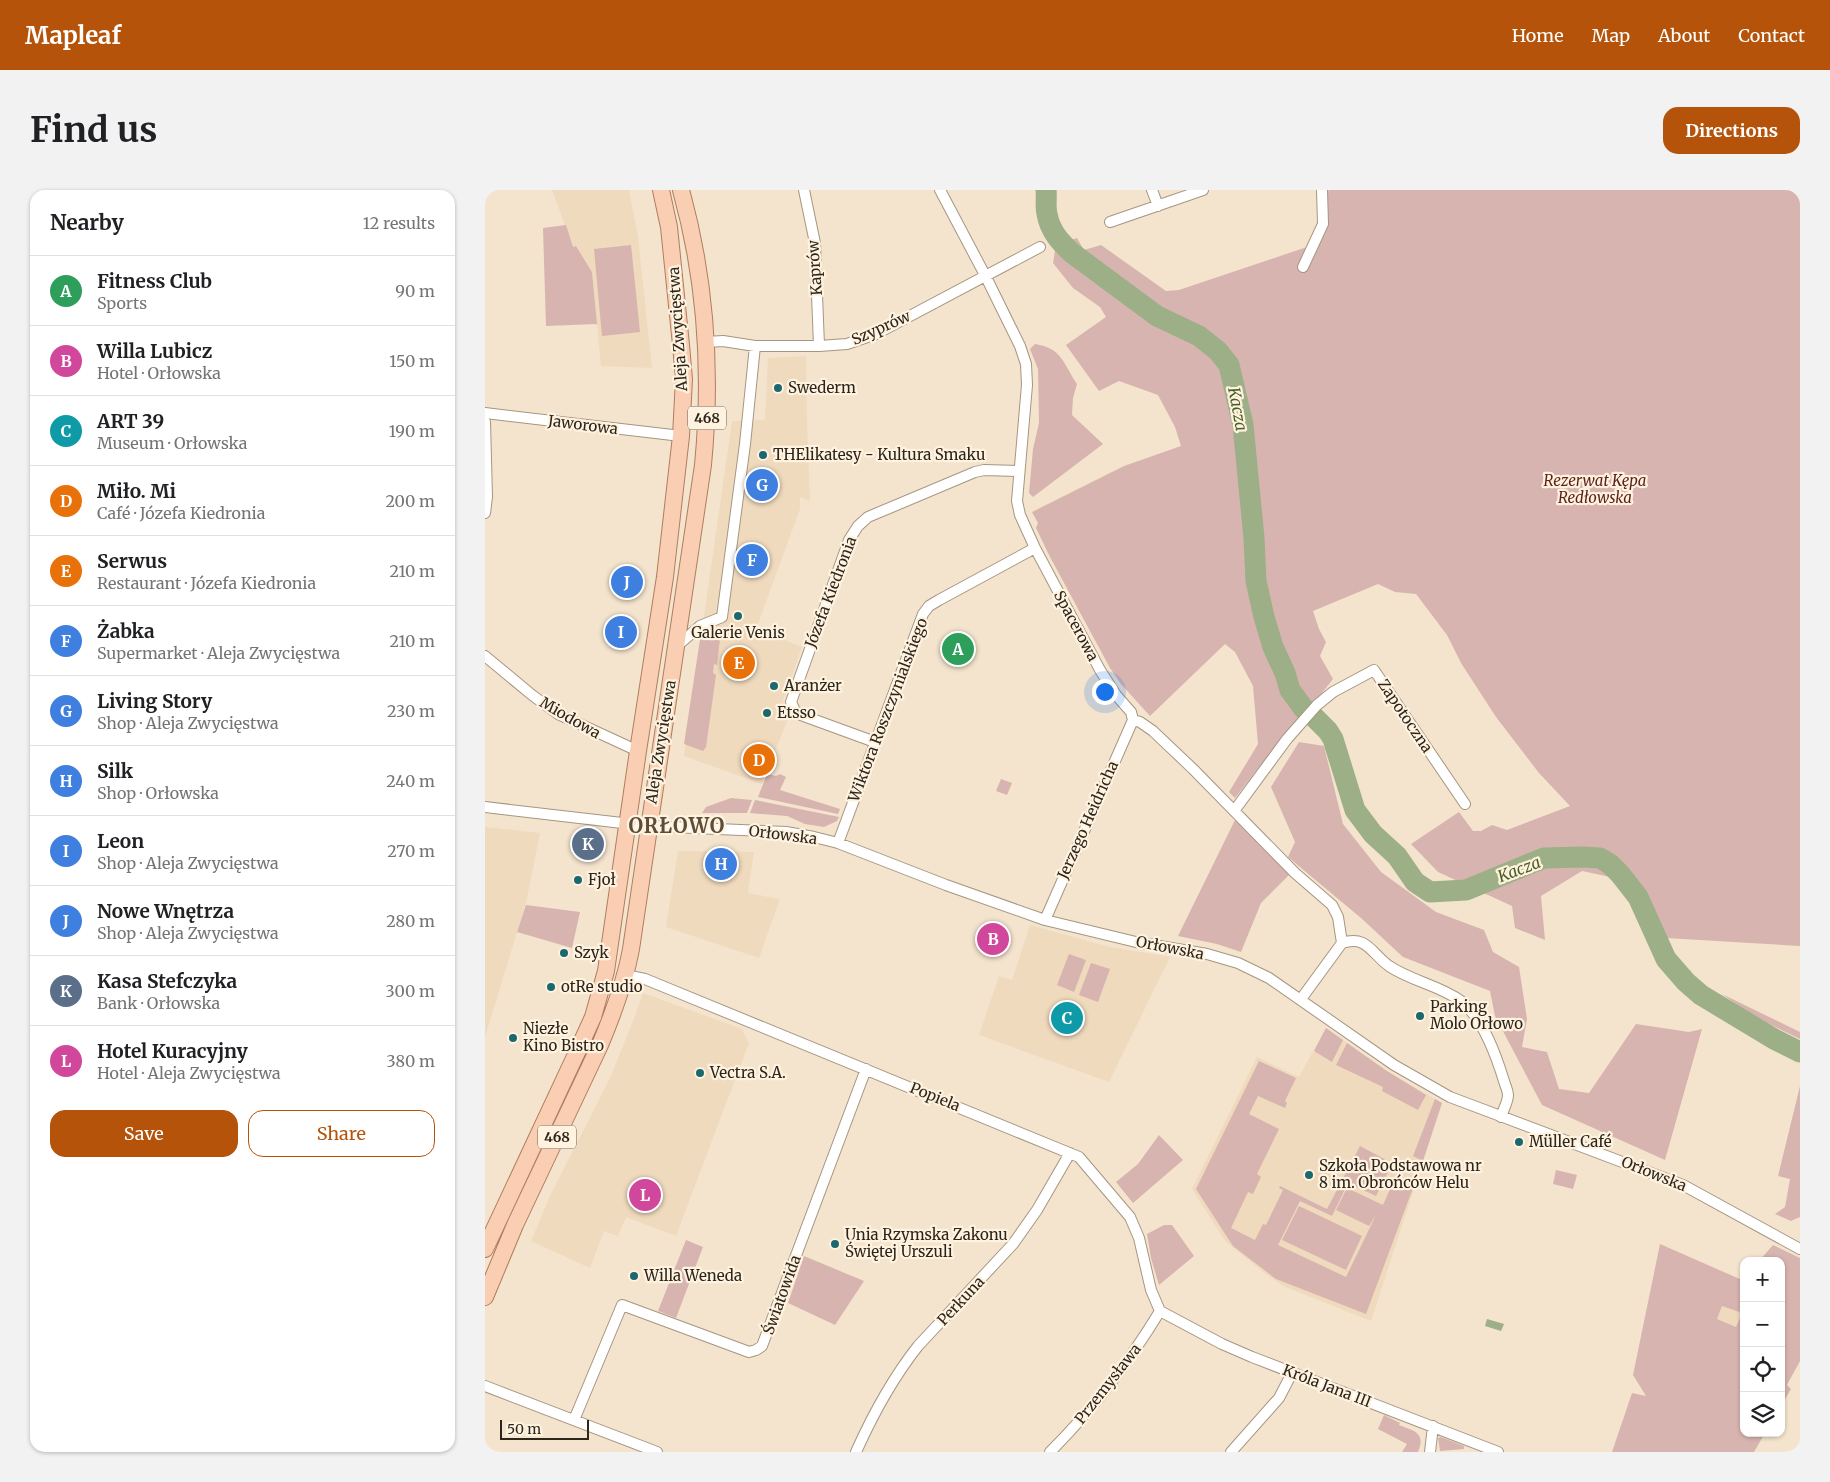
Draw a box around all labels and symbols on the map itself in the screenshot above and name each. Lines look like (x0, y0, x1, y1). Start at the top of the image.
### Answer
street label: Kaprów (803, 239, 826, 296)
street label: Aleja Zwycięstwa (664, 266, 691, 393)
street label: Szyprów (848, 306, 914, 349)
place label: Swederm (788, 378, 856, 397)
marker: Swederm (772, 382, 784, 394)
water label: Kacza (1224, 384, 1252, 433)
road number: 468 (688, 407, 726, 430)
street label: Jaworowa (546, 411, 619, 438)
place label: THElikatesy - Kultura Smaku (773, 445, 985, 464)
marker: THElikatesy - Kultura Smaku (757, 449, 769, 461)
pin: G (746, 466, 778, 504)
park label: Rezerwat Kępa Redłowska (1544, 471, 1646, 507)
street label: Józefa Kiedronia (800, 533, 860, 651)
pin: F (736, 541, 768, 579)
pin: J (611, 563, 643, 601)
street label: Spacerowa (1050, 587, 1103, 664)
marker: Galerie Venis (732, 610, 744, 622)
pin: I (605, 613, 637, 651)
street label: Wiktora Roszczynialskiego (843, 615, 931, 805)
place label: Galerie Venis (691, 623, 785, 642)
pin: A (942, 630, 974, 668)
pin: E (723, 644, 755, 682)
street label: Zapotoczna (1374, 675, 1437, 756)
place label: Aranżer (783, 676, 842, 695)
street label: Aleja Zwycięstwa (641, 679, 680, 806)
your location (1092, 679, 1118, 705)
marker: Aranżer (768, 680, 780, 692)
street label: Miodowa (536, 693, 604, 743)
place label: Etsso (777, 703, 816, 722)
marker: Etsso (761, 707, 773, 719)
pin: D (743, 741, 775, 779)
street label: Jerzego Heidricha (1053, 758, 1122, 883)
district label: ORŁOWO (629, 813, 725, 838)
street label: Orłowska (748, 821, 818, 848)
pin: K (572, 825, 604, 863)
pin: H (705, 845, 737, 883)
water label: Kacza (1494, 852, 1543, 887)
place label: Fjoł (588, 870, 616, 889)
marker: Fjoł (572, 874, 584, 886)
pin: B (977, 920, 1009, 958)
street label: Orłowska (1135, 932, 1206, 963)
place label: Szyk (574, 943, 609, 962)
marker: Szyk (558, 947, 570, 959)
place label: otRe studio (561, 977, 643, 996)
marker: otRe studio (545, 981, 557, 993)
place label: Parking Molo Orłowo (1430, 997, 1523, 1033)
pin: C (1051, 999, 1083, 1037)
marker: Parking Molo Orłowo (1414, 1010, 1426, 1022)
place label: Niezłe Kino Bistro (523, 1019, 604, 1055)
marker: Niezłe Kino Bistro (507, 1032, 519, 1044)
place label: Vectra S.A. (709, 1063, 786, 1082)
marker: Vectra S.A. (694, 1067, 706, 1079)
street label: Popiela (907, 1078, 963, 1115)
road number: 468 (538, 1126, 576, 1149)
place label: Müller Café (1529, 1132, 1612, 1151)
marker: Müller Café (1513, 1136, 1525, 1148)
street label: Orłowska (1619, 1152, 1690, 1195)
place label: Szkoła Podstawowa nr 8 im. Obrońców Helu (1319, 1156, 1482, 1192)
marker: Szkoła Podstawowa nr 8 im. Obrońców Helu (1303, 1169, 1315, 1181)
pin: L (629, 1176, 661, 1214)
place label: Unia Rzymska Zakonu Świętej Urszuli (845, 1225, 1008, 1261)
marker: Unia Rzymska Zakonu Świętej Urszuli (829, 1238, 841, 1250)
street label: Światowida (757, 1252, 805, 1337)
place label: Willa Weneda (643, 1266, 742, 1285)
marker: Willa Weneda (628, 1270, 640, 1282)
street label: Perkuna (933, 1272, 988, 1329)
street label: Przemysława (1070, 1340, 1145, 1428)
street label: Króla Jana III (1280, 1360, 1374, 1411)
scale bar (500, 1417, 589, 1440)

